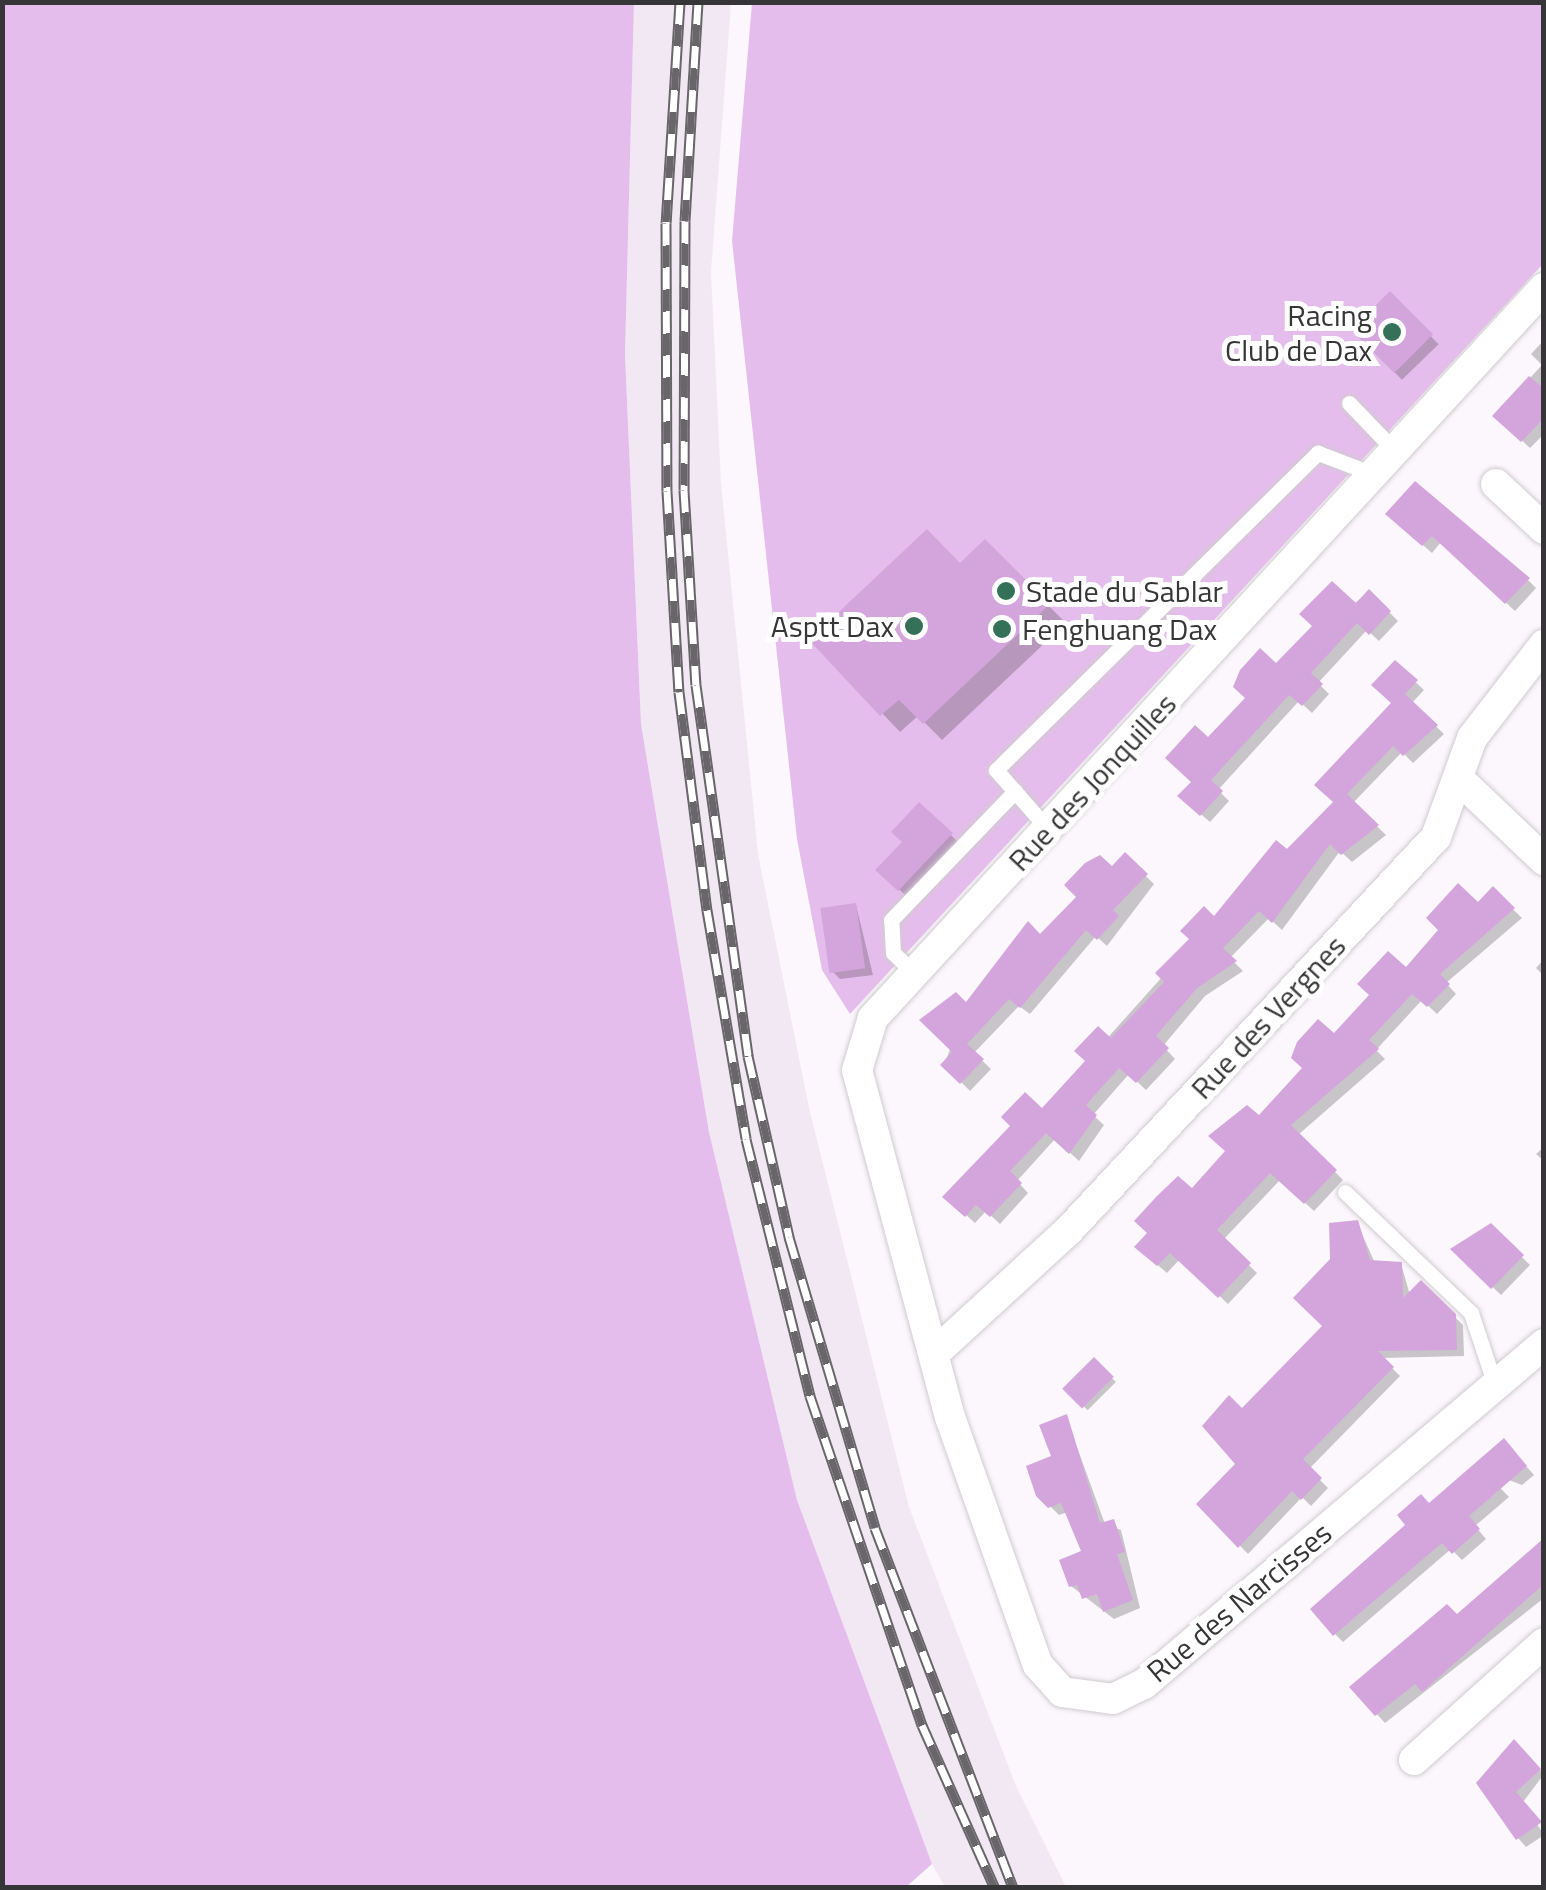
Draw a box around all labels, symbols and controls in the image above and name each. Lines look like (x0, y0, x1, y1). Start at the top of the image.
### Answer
place label: Racing Club de Dax (1225, 297, 1372, 368)
marker: Racing Club de Dax (1381, 321, 1403, 343)
place label: Stade du Sablar (1026, 573, 1223, 609)
marker: Stade du Sablar (995, 580, 1017, 602)
place label: Asptt Dax (771, 608, 894, 644)
place label: Fenghuang Dax (1022, 611, 1217, 647)
marker: Asptt Dax (903, 615, 925, 637)
marker: Fenghuang Dax (991, 618, 1013, 640)
street label: Rue des Jonquilles (1001, 686, 1183, 878)
street label: Rue des Vergnes (1183, 928, 1353, 1106)
street label: Rue des Narcisses (1139, 1514, 1339, 1690)

